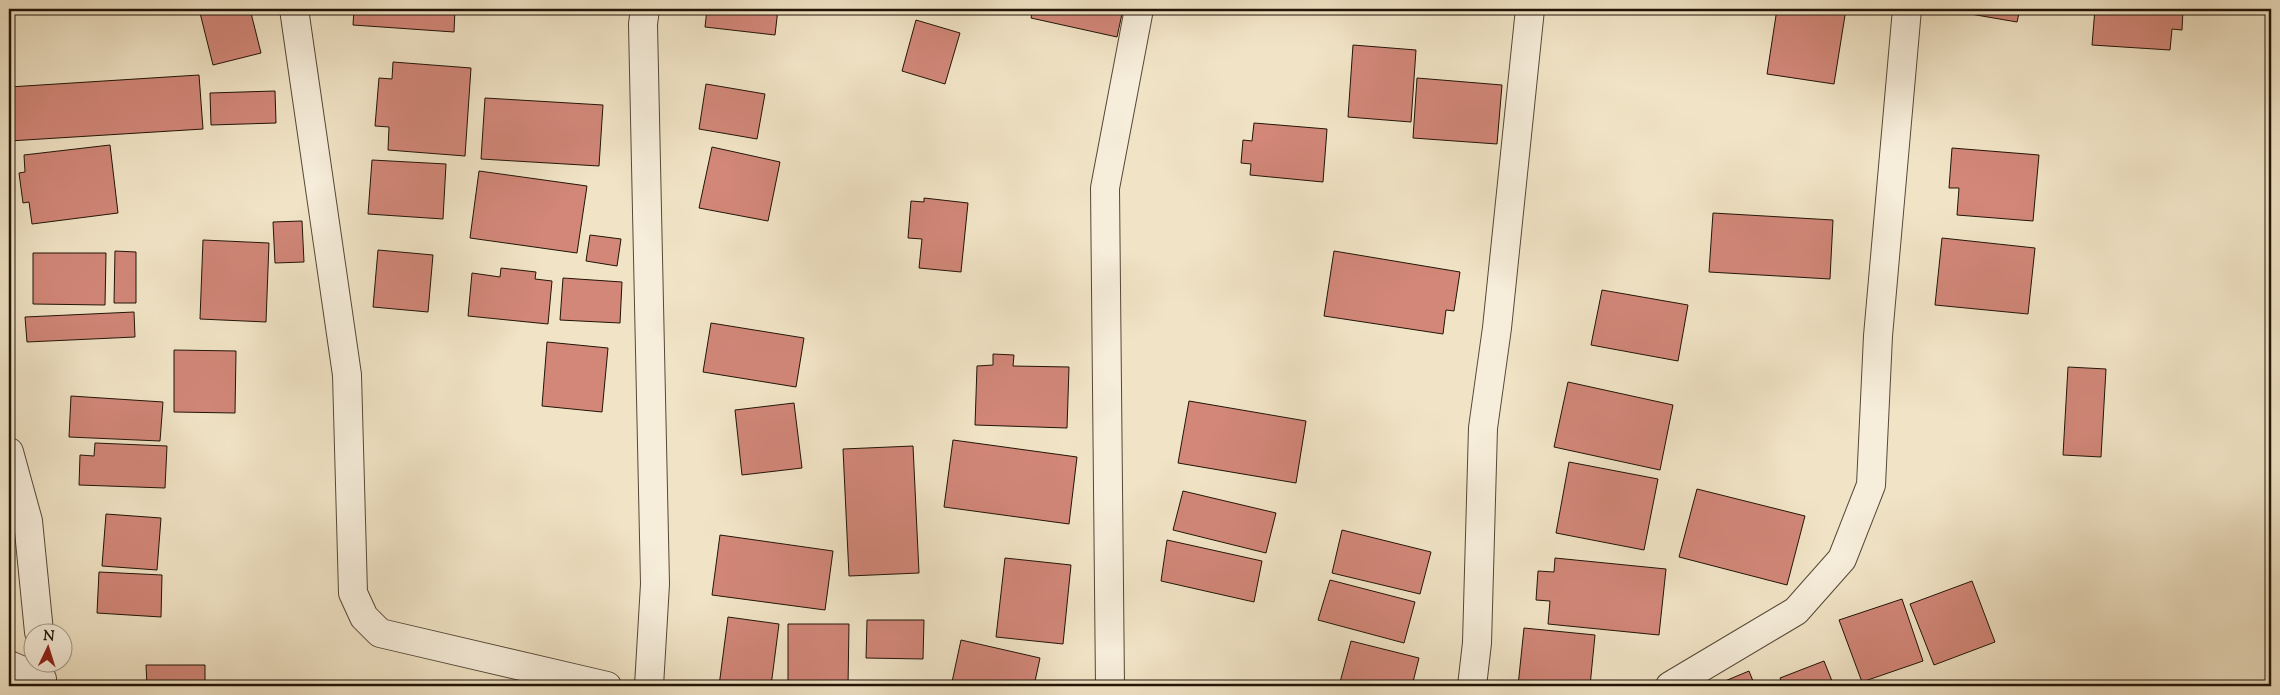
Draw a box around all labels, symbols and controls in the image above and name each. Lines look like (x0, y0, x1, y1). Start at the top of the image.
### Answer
north arrow (22, 622, 72, 672)
text: N (42, 627, 55, 647)

